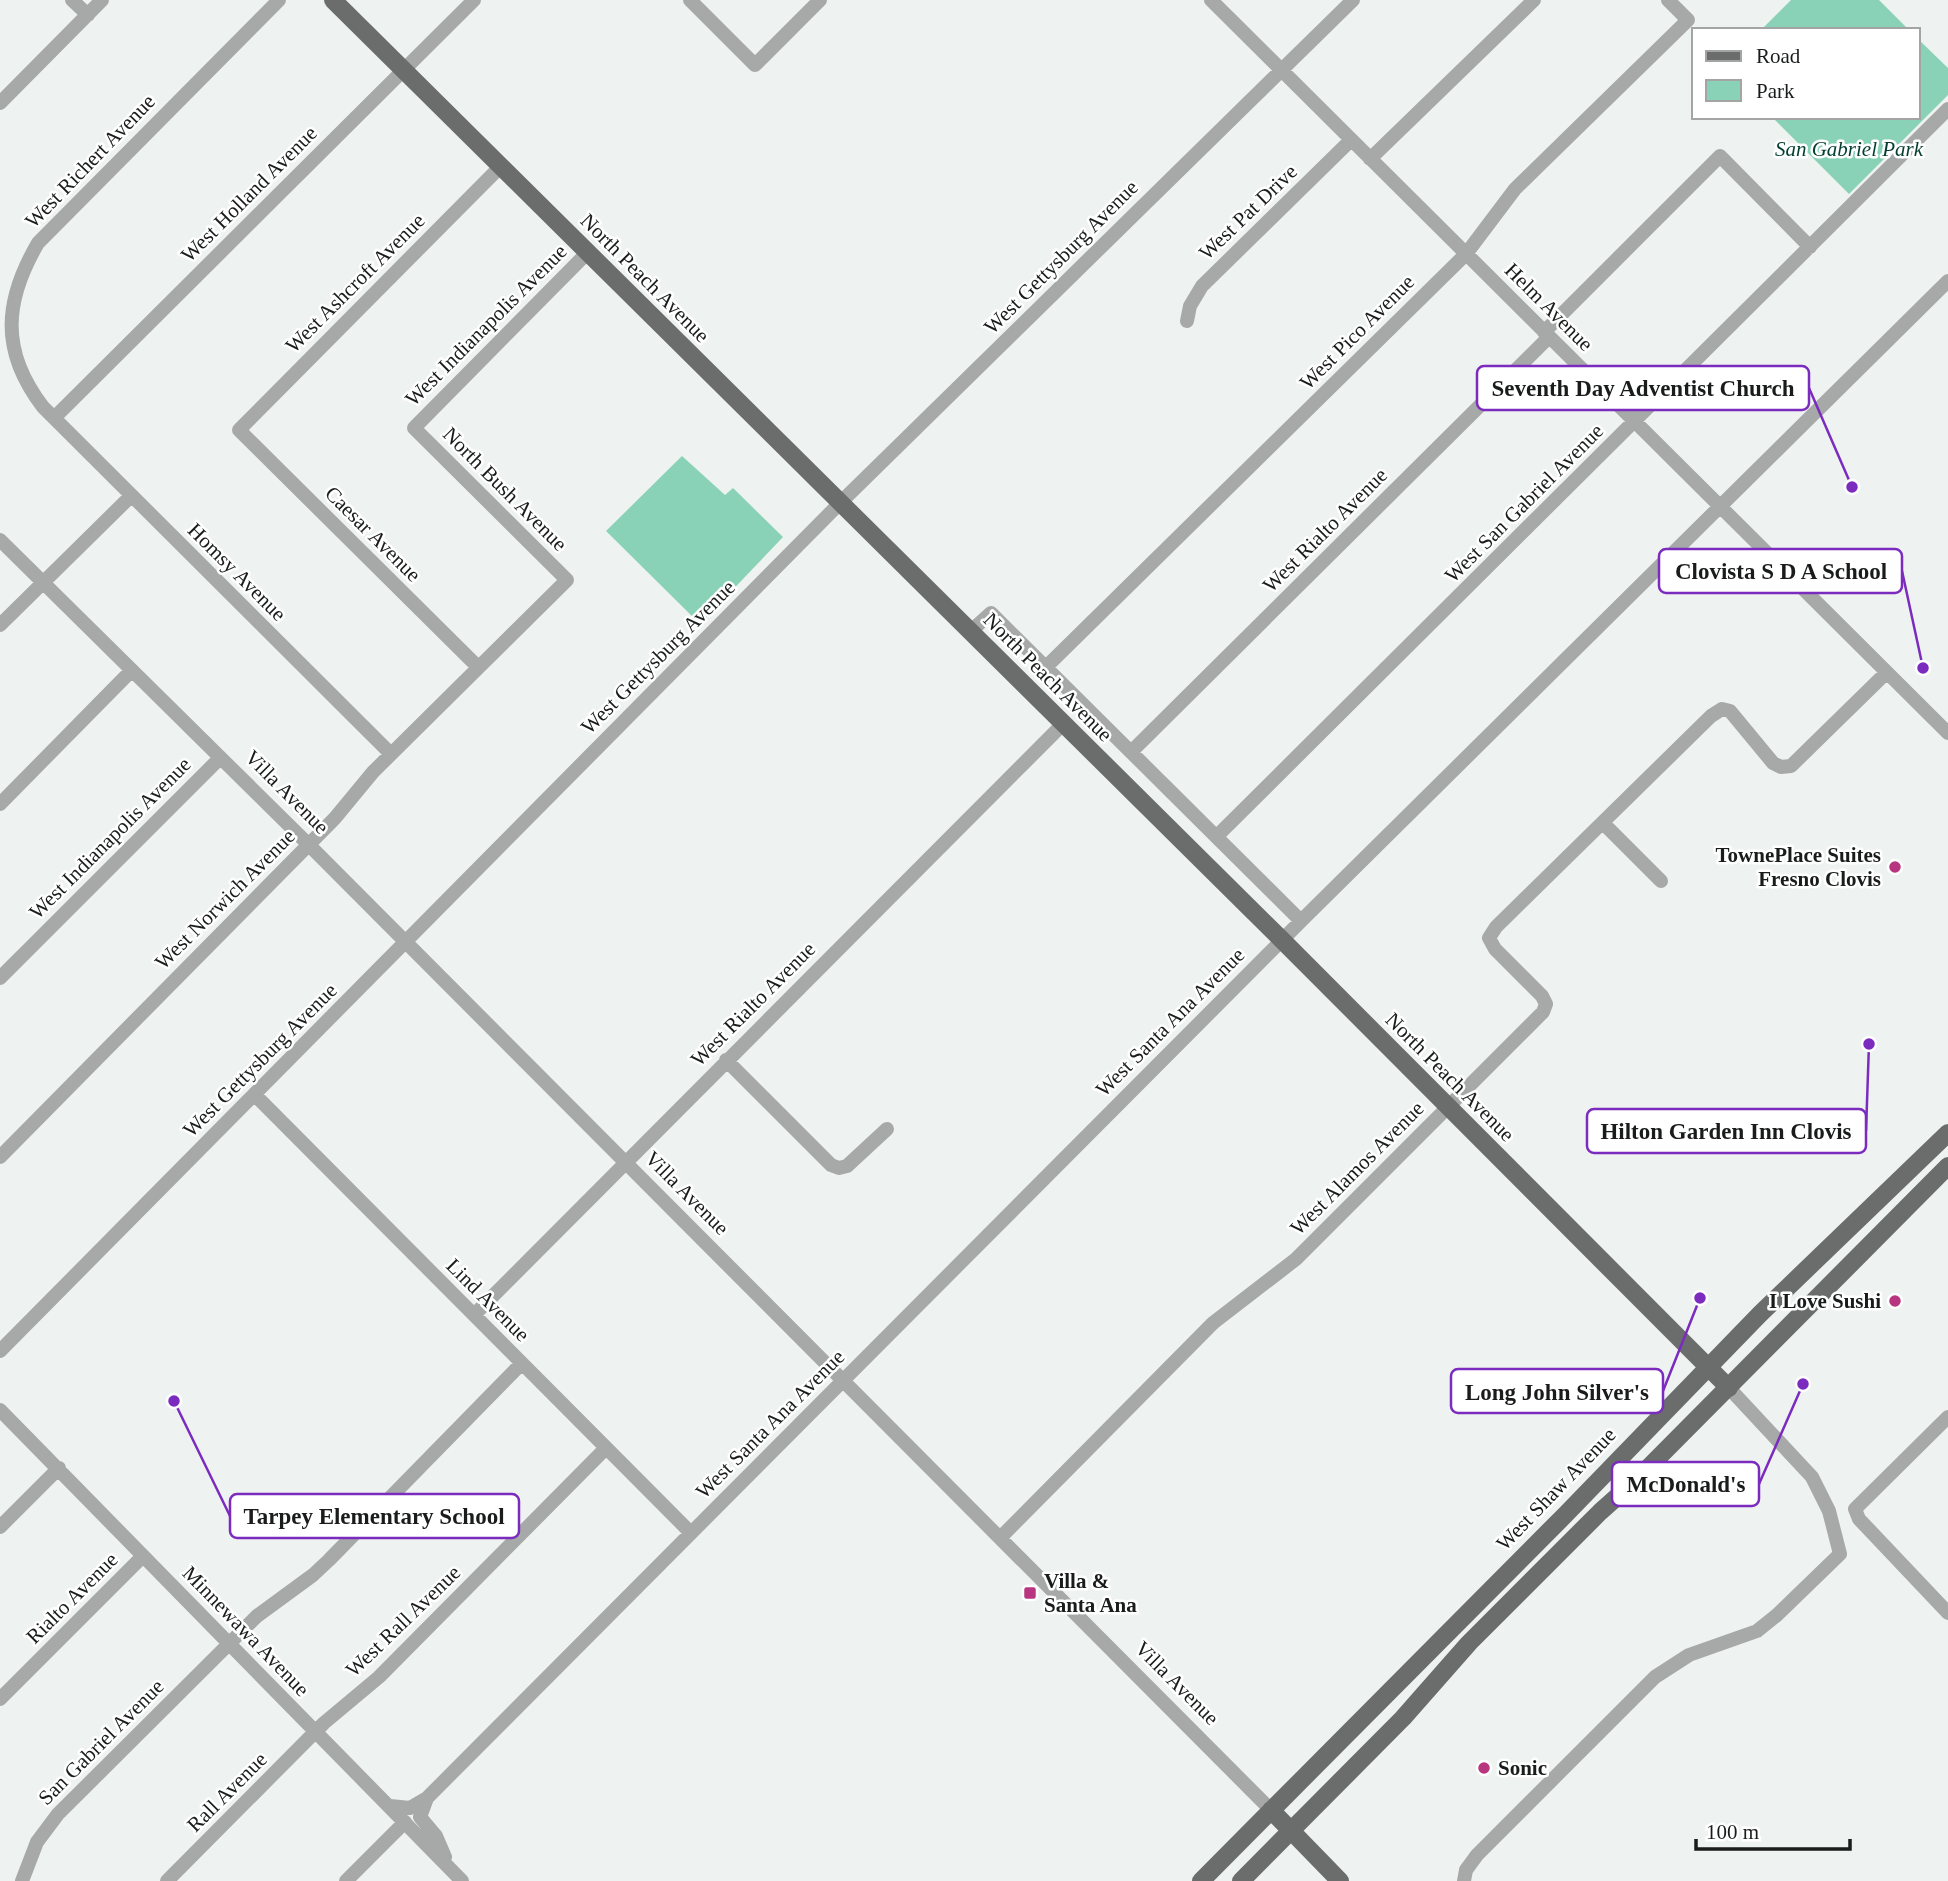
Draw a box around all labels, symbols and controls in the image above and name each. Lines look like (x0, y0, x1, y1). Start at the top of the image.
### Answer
legend (1692, 28, 1920, 119)
text: Road (1756, 44, 1801, 68)
text: Park (1756, 79, 1795, 103)
street label: West Richert Avenue (20, 89, 160, 233)
street label: West Holland Avenue (176, 121, 322, 267)
park label: San Gabriel Park (1775, 137, 1924, 161)
street label: West Pat Drive (1194, 159, 1302, 265)
street label: West Gettysburg Avenue (979, 175, 1143, 339)
street label: West Ashcroft Avenue (280, 208, 430, 358)
street label: North Peach Avenue (576, 209, 714, 347)
street label: West Indianapolis Avenue (400, 239, 572, 411)
street label: Helm Avenue (1500, 258, 1598, 356)
street label: West Pico Avenue (1295, 270, 1419, 394)
callout: Seventh Day Adventist Church (1477, 366, 1809, 410)
text: Seventh Day Adventist Church (1491, 376, 1795, 401)
street label: West San Gabriel Avenue (1440, 419, 1608, 587)
street label: North Bush Avenue (438, 422, 572, 556)
street label: West Rialto Avenue (1258, 463, 1392, 597)
street label: Caesar Avenue (320, 481, 426, 587)
street label: Homsy Avenue (183, 518, 291, 626)
callout: Clovista S D A School (1659, 549, 1902, 593)
text: Clovista S D A School (1675, 559, 1887, 584)
street label: West Gettysburg Avenue (576, 575, 740, 739)
street label: North Peach Avenue (979, 608, 1117, 746)
street label: Villa Avenue (240, 745, 334, 839)
street label: West Indianapolis Avenue (24, 752, 196, 924)
street label: West Norwich Avenue (150, 824, 300, 974)
place label: TownePlace Suites Fresno Clovis (1716, 843, 1881, 891)
marker: TownePlace Suites Fresno Clovis (1887, 859, 1903, 875)
street label: West Rialto Avenue (686, 937, 820, 1071)
street label: West Santa Ana Avenue (1091, 943, 1249, 1101)
street label: West Gettysburg Avenue (178, 978, 342, 1142)
street label: North Peach Avenue (1381, 1008, 1519, 1146)
street label: West Alamos Avenue (1285, 1096, 1429, 1240)
callout: Hilton Garden Inn Clovis (1587, 1109, 1866, 1153)
text: Hilton Garden Inn Clovis (1600, 1119, 1852, 1144)
street label: Villa Avenue (640, 1146, 734, 1240)
street label: Lind Avenue (442, 1254, 534, 1346)
place label: I Love Sushi (1769, 1289, 1881, 1313)
marker: I Love Sushi (1887, 1293, 1903, 1309)
street label: West Santa Ana Avenue (691, 1345, 849, 1503)
callout: Long John Silver's (1451, 1369, 1663, 1413)
text: Long John Silver's (1465, 1380, 1649, 1405)
street label: West Shaw Avenue (1491, 1423, 1621, 1555)
callout: McDonald's (1612, 1462, 1759, 1506)
text: McDonald's (1627, 1472, 1745, 1497)
callout: Tarpey Elementary School (230, 1494, 519, 1538)
text: Tarpey Elementary School (243, 1504, 505, 1529)
street label: Rialto Avenue (21, 1547, 123, 1649)
street label: West Rall Avenue (341, 1560, 465, 1682)
street label: Minnewawa Avenue (178, 1561, 314, 1701)
place label: Villa & Santa Ana (1044, 1569, 1137, 1617)
marker: Villa & Santa Ana (1022, 1585, 1038, 1601)
street label: Villa Avenue (1130, 1636, 1224, 1730)
street label: San Gabriel Avenue (33, 1674, 169, 1810)
street label: Rall Avenue (182, 1747, 272, 1837)
place label: Sonic (1498, 1756, 1547, 1780)
marker: Sonic (1476, 1760, 1492, 1776)
scale bar (1696, 1808, 1850, 1852)
text: 100 m (1706, 1820, 1759, 1844)

